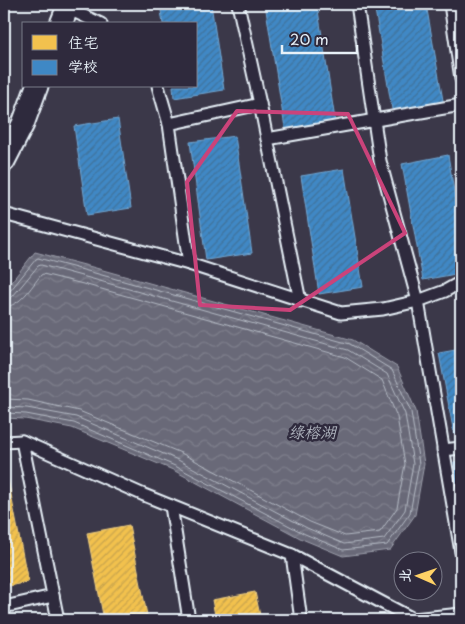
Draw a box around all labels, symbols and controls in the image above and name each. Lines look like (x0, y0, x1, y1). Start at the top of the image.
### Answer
legend (22, 22, 198, 88)
scale bar (282, 22, 358, 54)
text: 20 m (290, 27, 329, 50)
text: 住宅 (68, 30, 98, 53)
text: 学校 (68, 54, 98, 77)
water label: 绿榕湖 (288, 419, 338, 443)
north arrow (392, 552, 442, 602)
text: 北 (394, 568, 415, 583)

